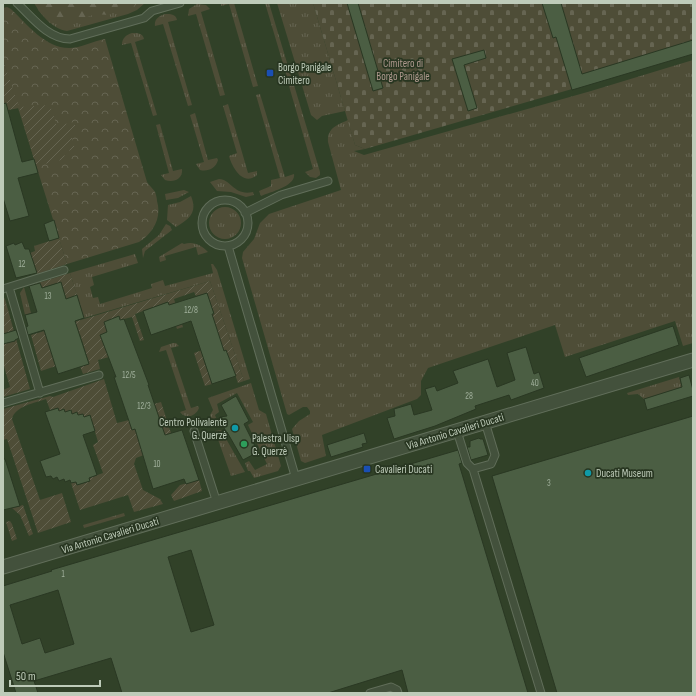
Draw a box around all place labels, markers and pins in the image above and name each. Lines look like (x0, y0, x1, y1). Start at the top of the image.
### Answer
place label: Borgo Panigale Cimitero (278, 61, 331, 87)
marker: Borgo Panigale Cimitero (265, 68, 275, 78)
place label: Centro Polivalente G. Querzè (159, 416, 227, 442)
marker: Centro Polivalente G. Querzè (230, 423, 240, 433)
place label: Palestra Uisp G. Querzè (252, 432, 299, 458)
marker: Palestra Uisp G. Querzè (239, 439, 249, 449)
place label: Cavalieri Ducati (375, 463, 432, 476)
marker: Cavalieri Ducati (362, 464, 372, 474)
place label: Ducati Museum (596, 467, 653, 480)
marker: Ducati Museum (583, 468, 593, 478)

